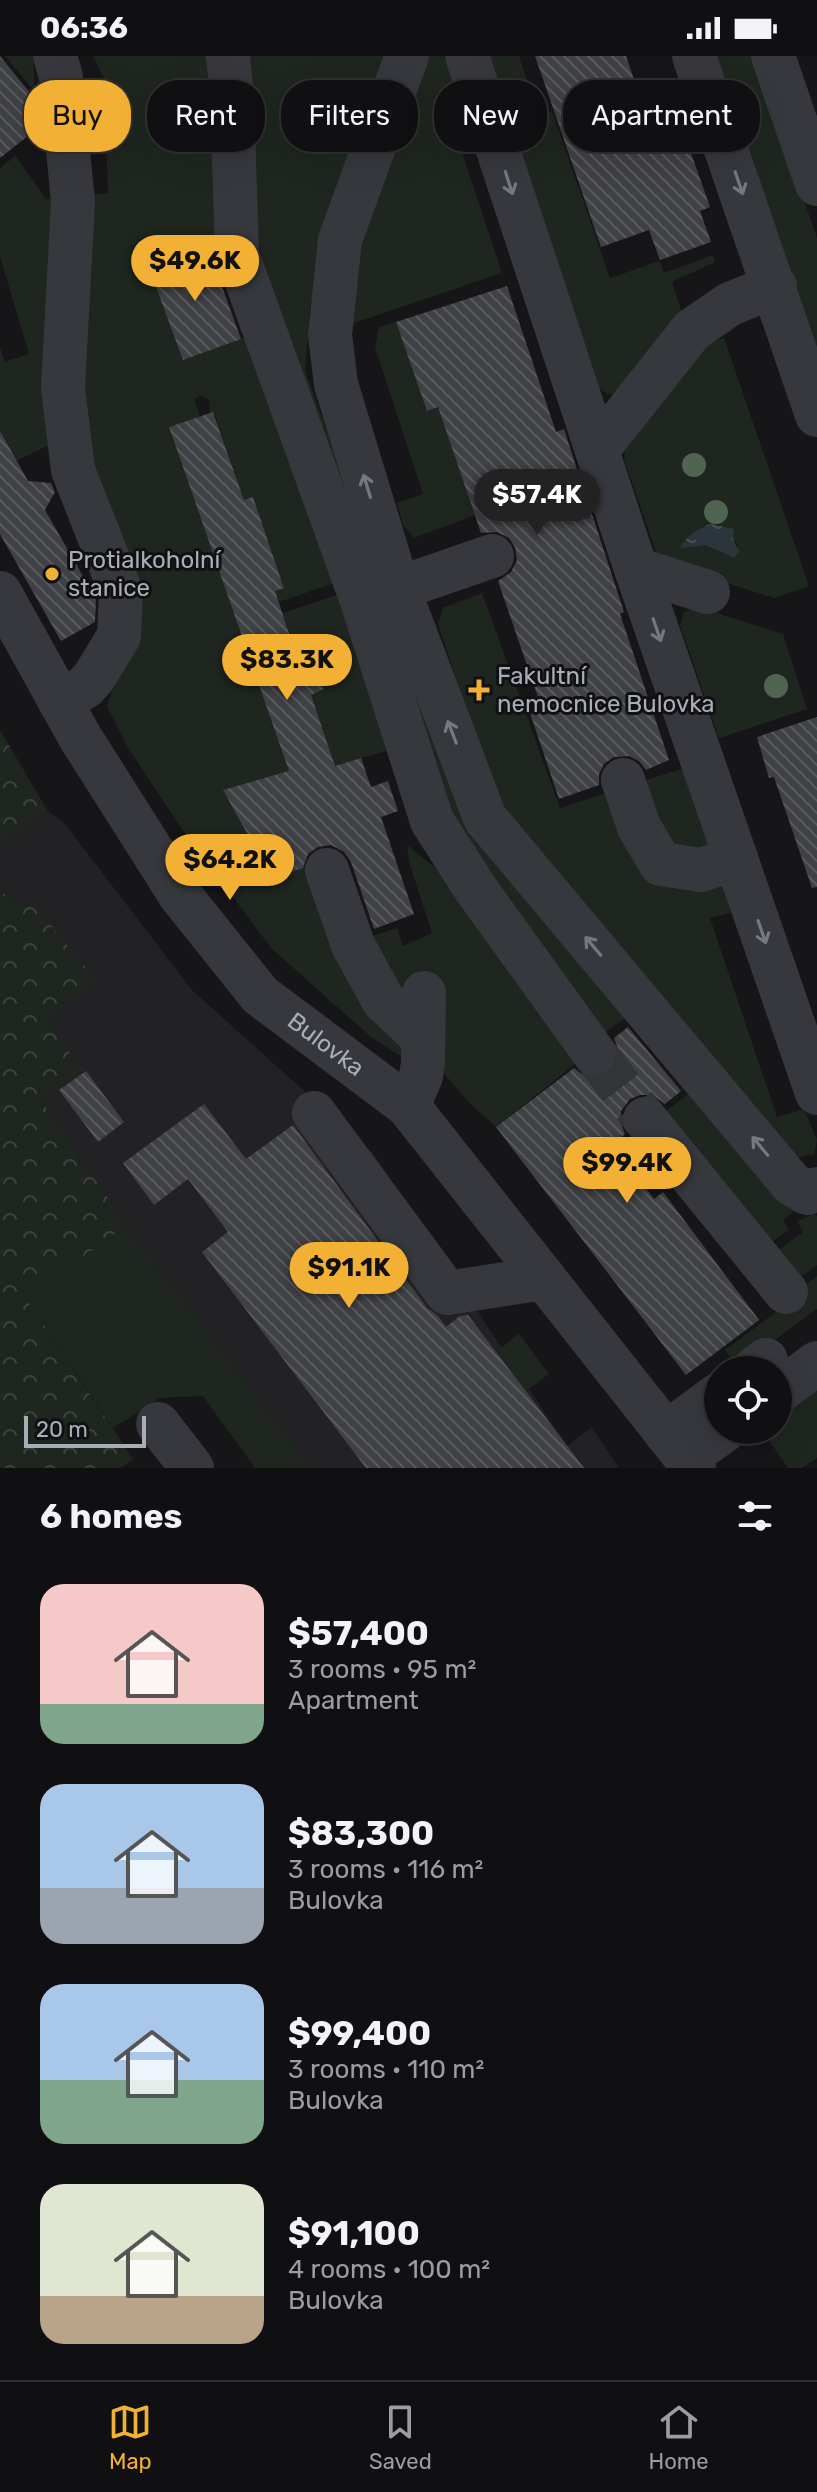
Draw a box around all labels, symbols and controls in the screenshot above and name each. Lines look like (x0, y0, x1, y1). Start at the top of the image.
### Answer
text: 06:36 (40, 10, 128, 46)
chip: Buy (24, 80, 131, 152)
chip: Rent (147, 80, 265, 152)
chip: Filters (281, 80, 418, 152)
chip: New (434, 80, 547, 152)
chip: Apartment (563, 80, 760, 152)
one-way arrow (503, 170, 517, 195)
one-way arrow (732, 170, 747, 195)
pin: $49.6K (130, 235, 260, 303)
text: $49.6K (149, 245, 241, 276)
pin: $57.4K (472, 469, 602, 537)
one-way arrow (359, 474, 374, 500)
text: $57.4K (492, 479, 582, 510)
place label: Protialkoholní stanice (68, 546, 222, 602)
marker: Protialkoholní stanice (43, 565, 61, 583)
one-way arrow (651, 617, 665, 642)
pin: $83.3K (222, 634, 352, 702)
text: $83.3K (240, 644, 334, 675)
place label: Fakultní nemocnice Bulovka (497, 662, 715, 718)
marker: Fakultní nemocnice Bulovka (468, 679, 490, 701)
one-way arrow (444, 720, 458, 745)
pin: $64.2K (165, 834, 295, 902)
text: $64.2K (183, 844, 277, 875)
one-way arrow (755, 919, 770, 944)
one-way arrow (584, 937, 602, 957)
street label: Bulovka (282, 1007, 370, 1082)
one-way arrow (751, 1136, 769, 1157)
pin: $99.4K (562, 1137, 692, 1205)
text: $99.4K (581, 1147, 673, 1178)
pin: $91.1K (284, 1242, 414, 1310)
text: $91.1K (308, 1252, 390, 1283)
map controls (704, 1356, 792, 1444)
button: locate (704, 1356, 792, 1444)
scale bar (24, 1412, 146, 1448)
text: 20 m (36, 1416, 88, 1443)
icon: filters (733, 1494, 777, 1538)
text: 6 homes (40, 1496, 182, 1537)
text: $57,400 (288, 1613, 429, 1654)
icon: home (104, 1616, 200, 1712)
text: 3 rooms · 95 m² (288, 1654, 476, 1685)
text: Apartment (288, 1685, 419, 1716)
text: $83,300 (288, 1813, 434, 1854)
icon: home (104, 1816, 200, 1912)
text: 3 rooms · 116 m² (288, 1854, 483, 1885)
text: Bulovka (288, 1885, 384, 1916)
text: $99,400 (288, 2013, 431, 2054)
icon: home (104, 2016, 200, 2112)
text: 3 rooms · 110 m² (288, 2054, 484, 2085)
text: Bulovka (288, 2085, 384, 2116)
text: $91,100 (288, 2213, 420, 2254)
icon: home (104, 2216, 200, 2312)
text: 4 rooms · 100 m² (288, 2254, 490, 2285)
text: Bulovka (288, 2285, 384, 2316)
tab: Map (108, 2400, 152, 2475)
tab: Saved (369, 2400, 432, 2475)
tab: Home (648, 2400, 709, 2475)

